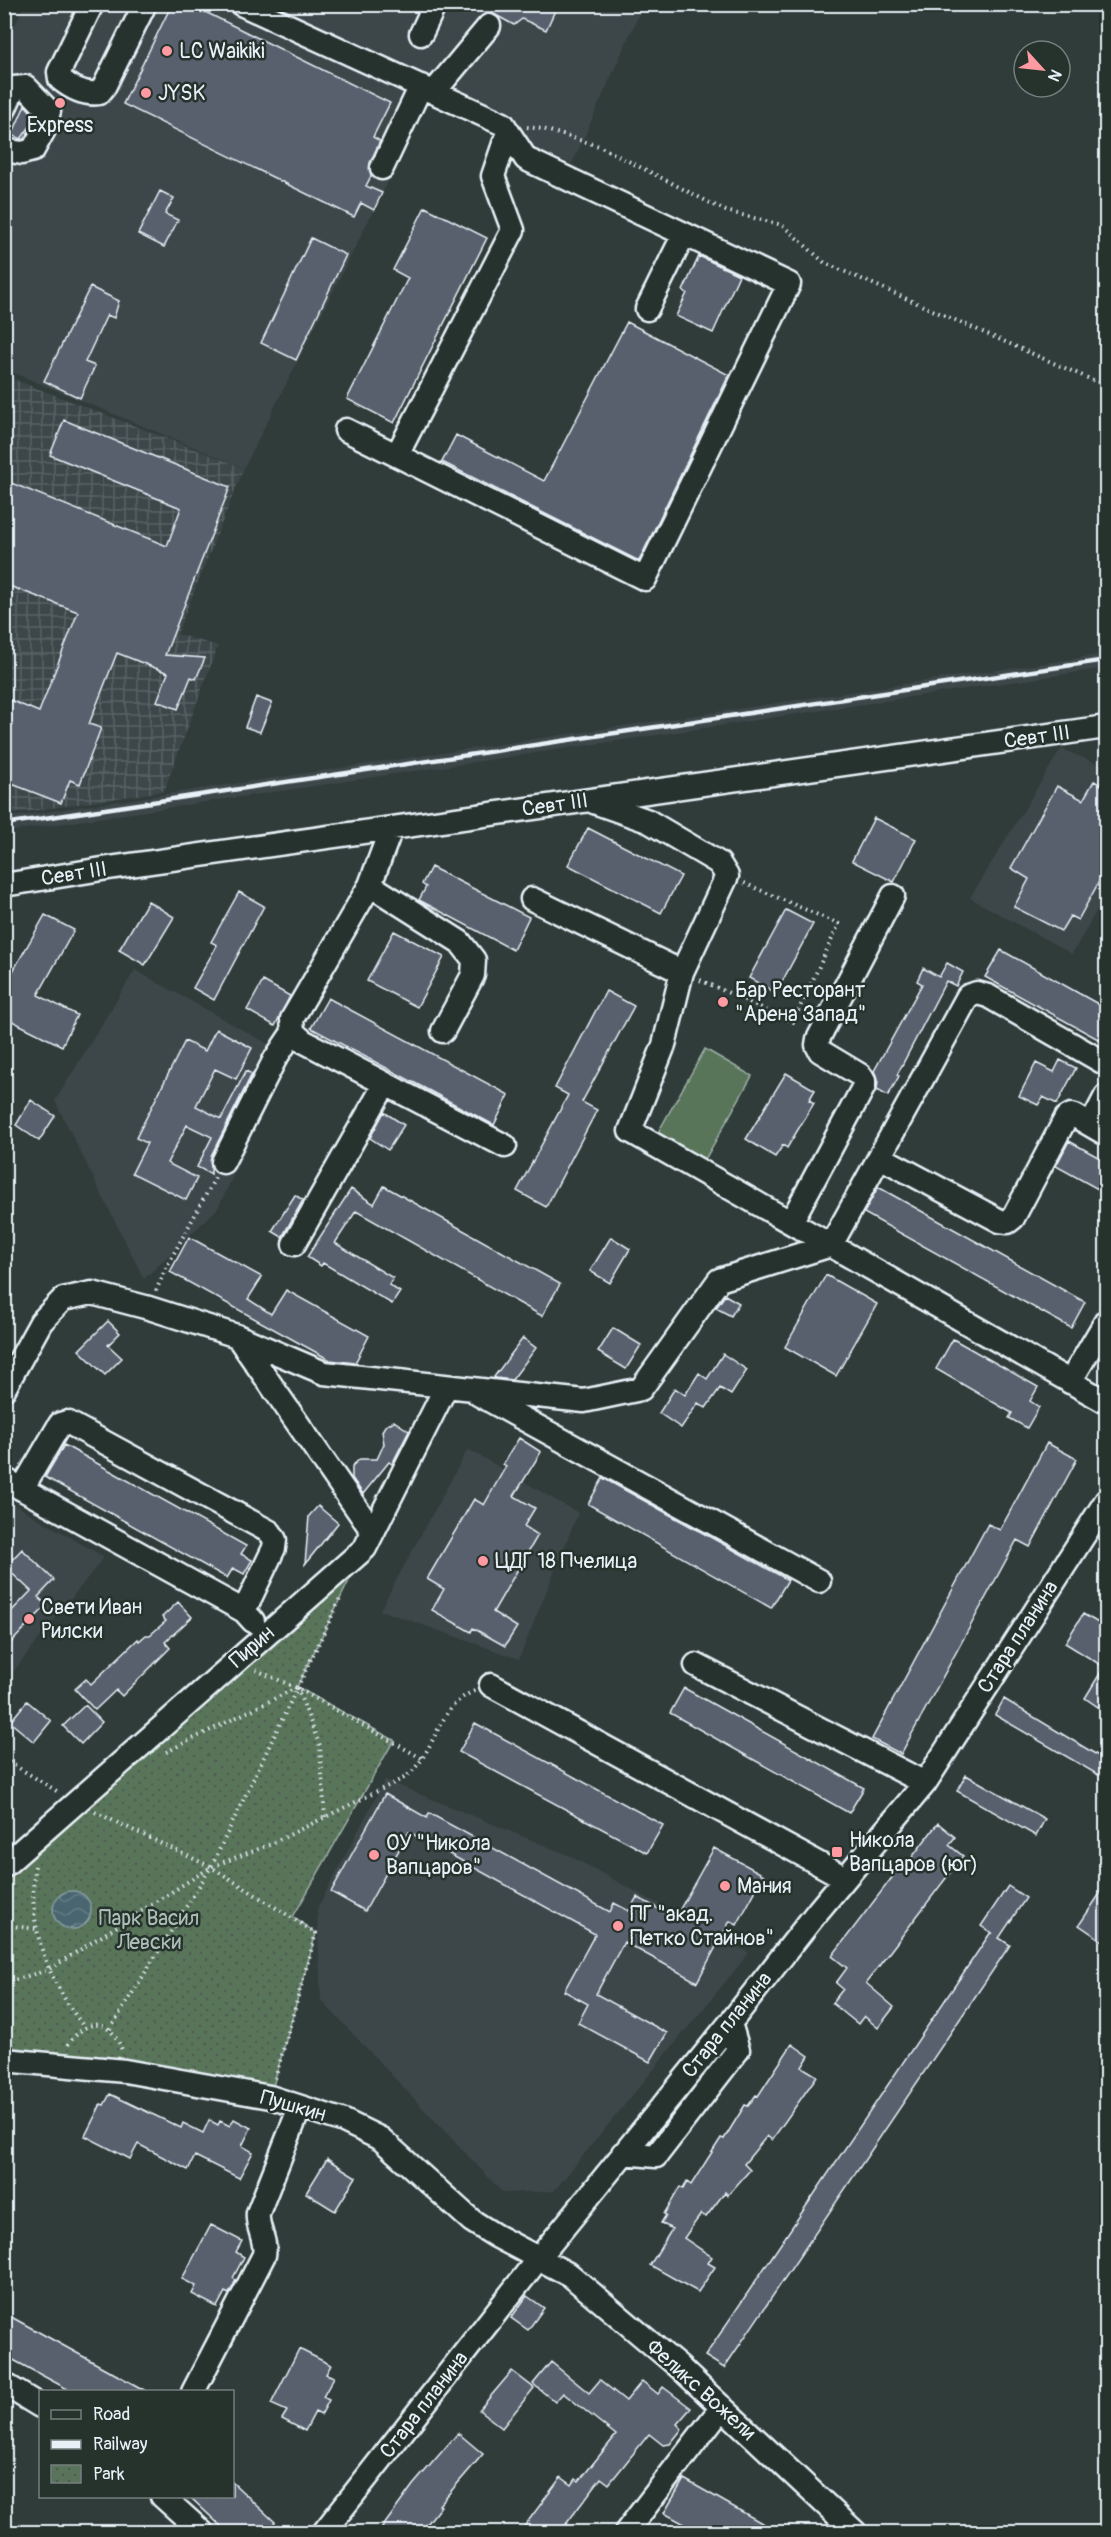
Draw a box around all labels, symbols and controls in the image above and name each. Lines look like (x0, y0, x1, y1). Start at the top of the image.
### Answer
place label: LC Waikiki (179, 38, 265, 65)
north arrow (1012, 39, 1072, 99)
marker: LC Waikiki (160, 44, 174, 58)
text: N (1043, 66, 1066, 85)
place label: JYSK (158, 80, 206, 107)
marker: JYSK (139, 86, 153, 100)
marker: Express (53, 96, 67, 110)
place label: Express (27, 112, 94, 139)
street label: Севт III (1002, 719, 1072, 755)
street label: Севт III (520, 787, 590, 823)
street label: Севт III (39, 855, 109, 893)
place label: Бар Ресторант "Арена Запад" (735, 977, 866, 1028)
marker: Бар Ресторант "Арена Запад" (716, 995, 730, 1009)
place label: ЦДГ 18 Пчелица (495, 1548, 637, 1575)
marker: ЦДГ 18 Пчелица (476, 1554, 490, 1568)
street label: Стара планина (972, 1576, 1064, 1698)
place label: Свети Иван Рилски (41, 1594, 142, 1645)
marker: Свети Иван Рилски (22, 1612, 36, 1626)
street label: Пирин (224, 1620, 280, 1674)
place label: Никола Вапцаров (юг) (849, 1827, 978, 1878)
place label: ОУ "Никола Вапцаров" (386, 1830, 491, 1881)
marker: Никола Вапцаров (юг) (830, 1845, 844, 1859)
marker: ОУ "Никола Вапцаров" (367, 1848, 381, 1862)
place label: Мания (737, 1873, 792, 1900)
marker: Мания (718, 1879, 732, 1893)
place label: ПГ "акад. Петко Стайнов" (630, 1901, 774, 1952)
park label: Парк Васил Левски (99, 1905, 199, 1956)
marker: ПГ "акад. Петко Стайнов" (611, 1919, 625, 1933)
street label: Стара планина (676, 1966, 778, 2084)
street label: Пушкин (257, 2084, 329, 2128)
street label: Феликс Вожели (641, 2334, 761, 2446)
street label: Стара планина (374, 2346, 474, 2464)
legend (39, 2390, 234, 2498)
text: Road (93, 2403, 130, 2426)
text: Railway (93, 2433, 148, 2456)
text: Park (93, 2463, 125, 2486)

